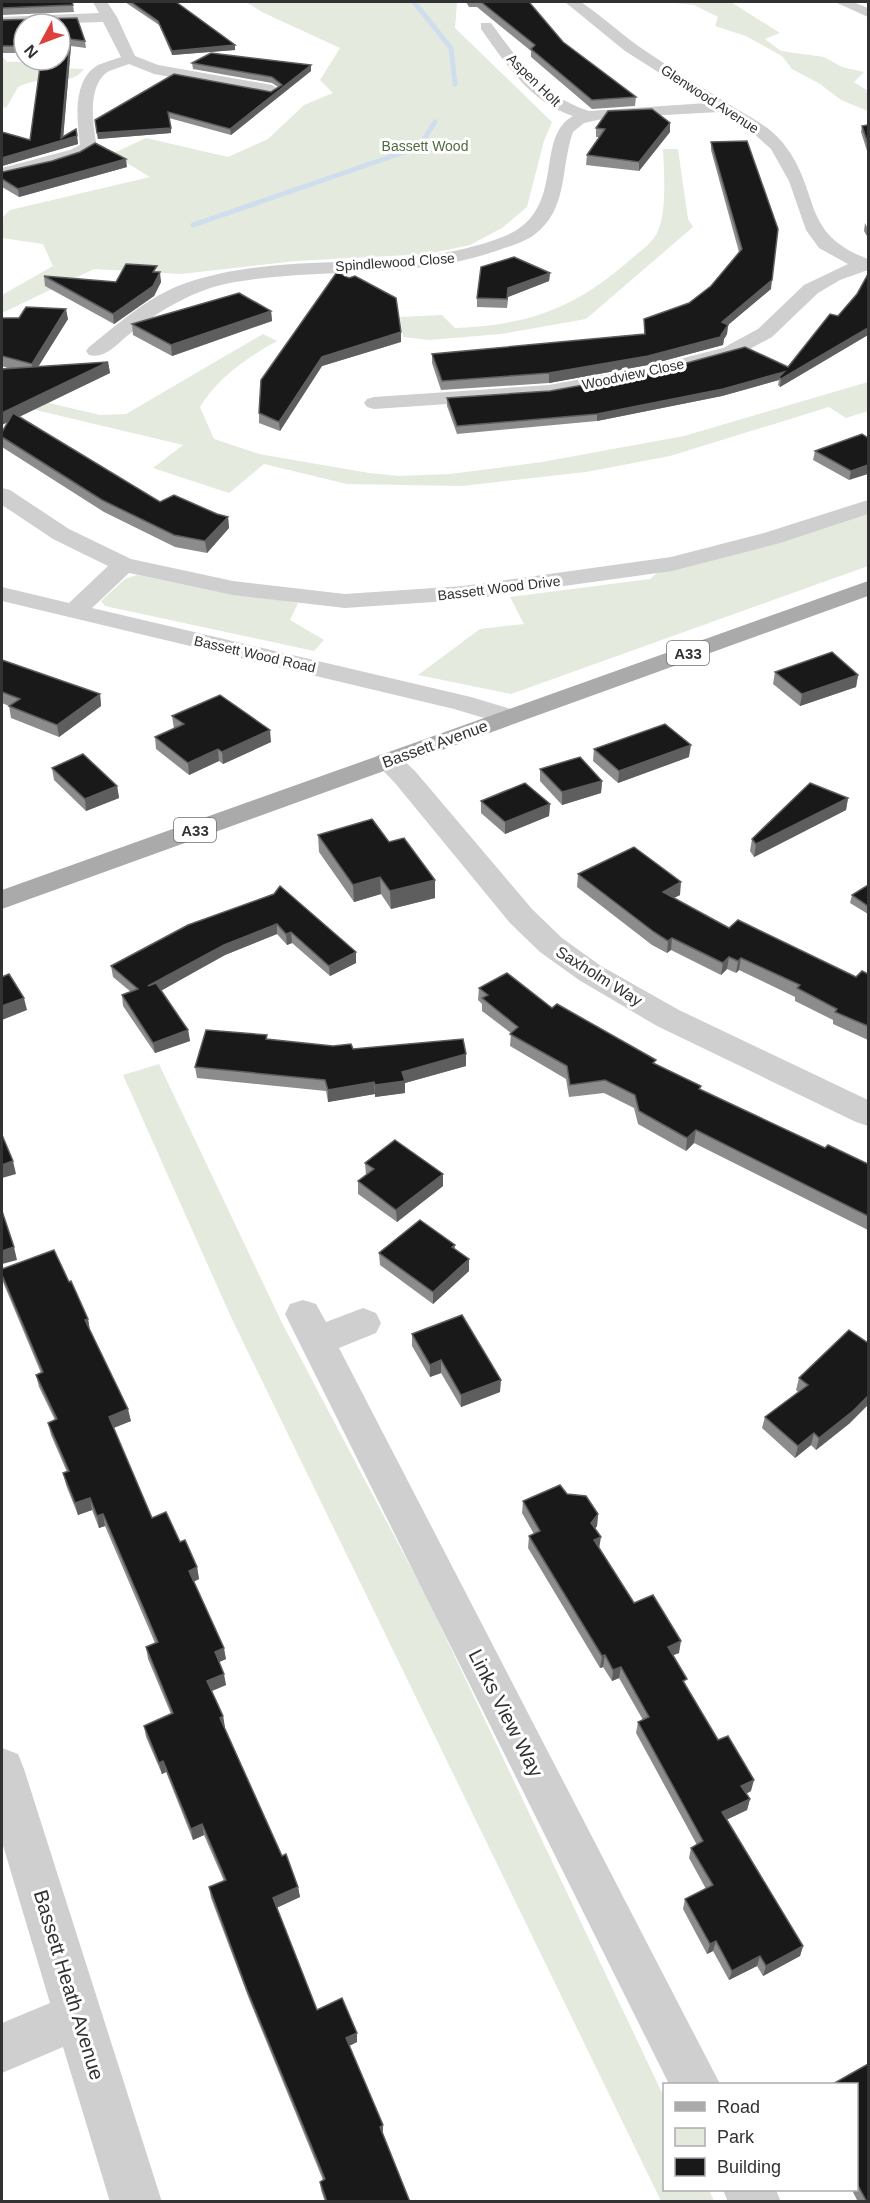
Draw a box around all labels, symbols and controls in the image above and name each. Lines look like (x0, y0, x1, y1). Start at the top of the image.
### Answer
north arrow (12, 12, 72, 72)
text: N (21, 42, 41, 61)
street label: Aspen Holt (504, 50, 564, 110)
street label: Glenwood Avenue (658, 61, 762, 137)
park label: Bassett Wood (382, 138, 468, 154)
street label: Spindlewood Close (335, 250, 456, 274)
street label: Woodview Close (580, 355, 686, 393)
street label: Bassett Wood Drive (437, 573, 561, 603)
street label: Bassett Wood Road (193, 632, 317, 676)
road number: A33 (667, 641, 709, 665)
street label: Bassett Avenue (380, 717, 490, 771)
road number: A33 (174, 818, 216, 842)
street label: Saxholm Way (553, 943, 645, 1009)
street label: Links View Way (464, 1646, 548, 1780)
street label: Bassett Heath Avenue (30, 1887, 108, 2083)
legend (663, 2083, 858, 2191)
text: Road (717, 2097, 760, 2117)
text: Park (717, 2127, 755, 2147)
text: Building (717, 2157, 781, 2177)

